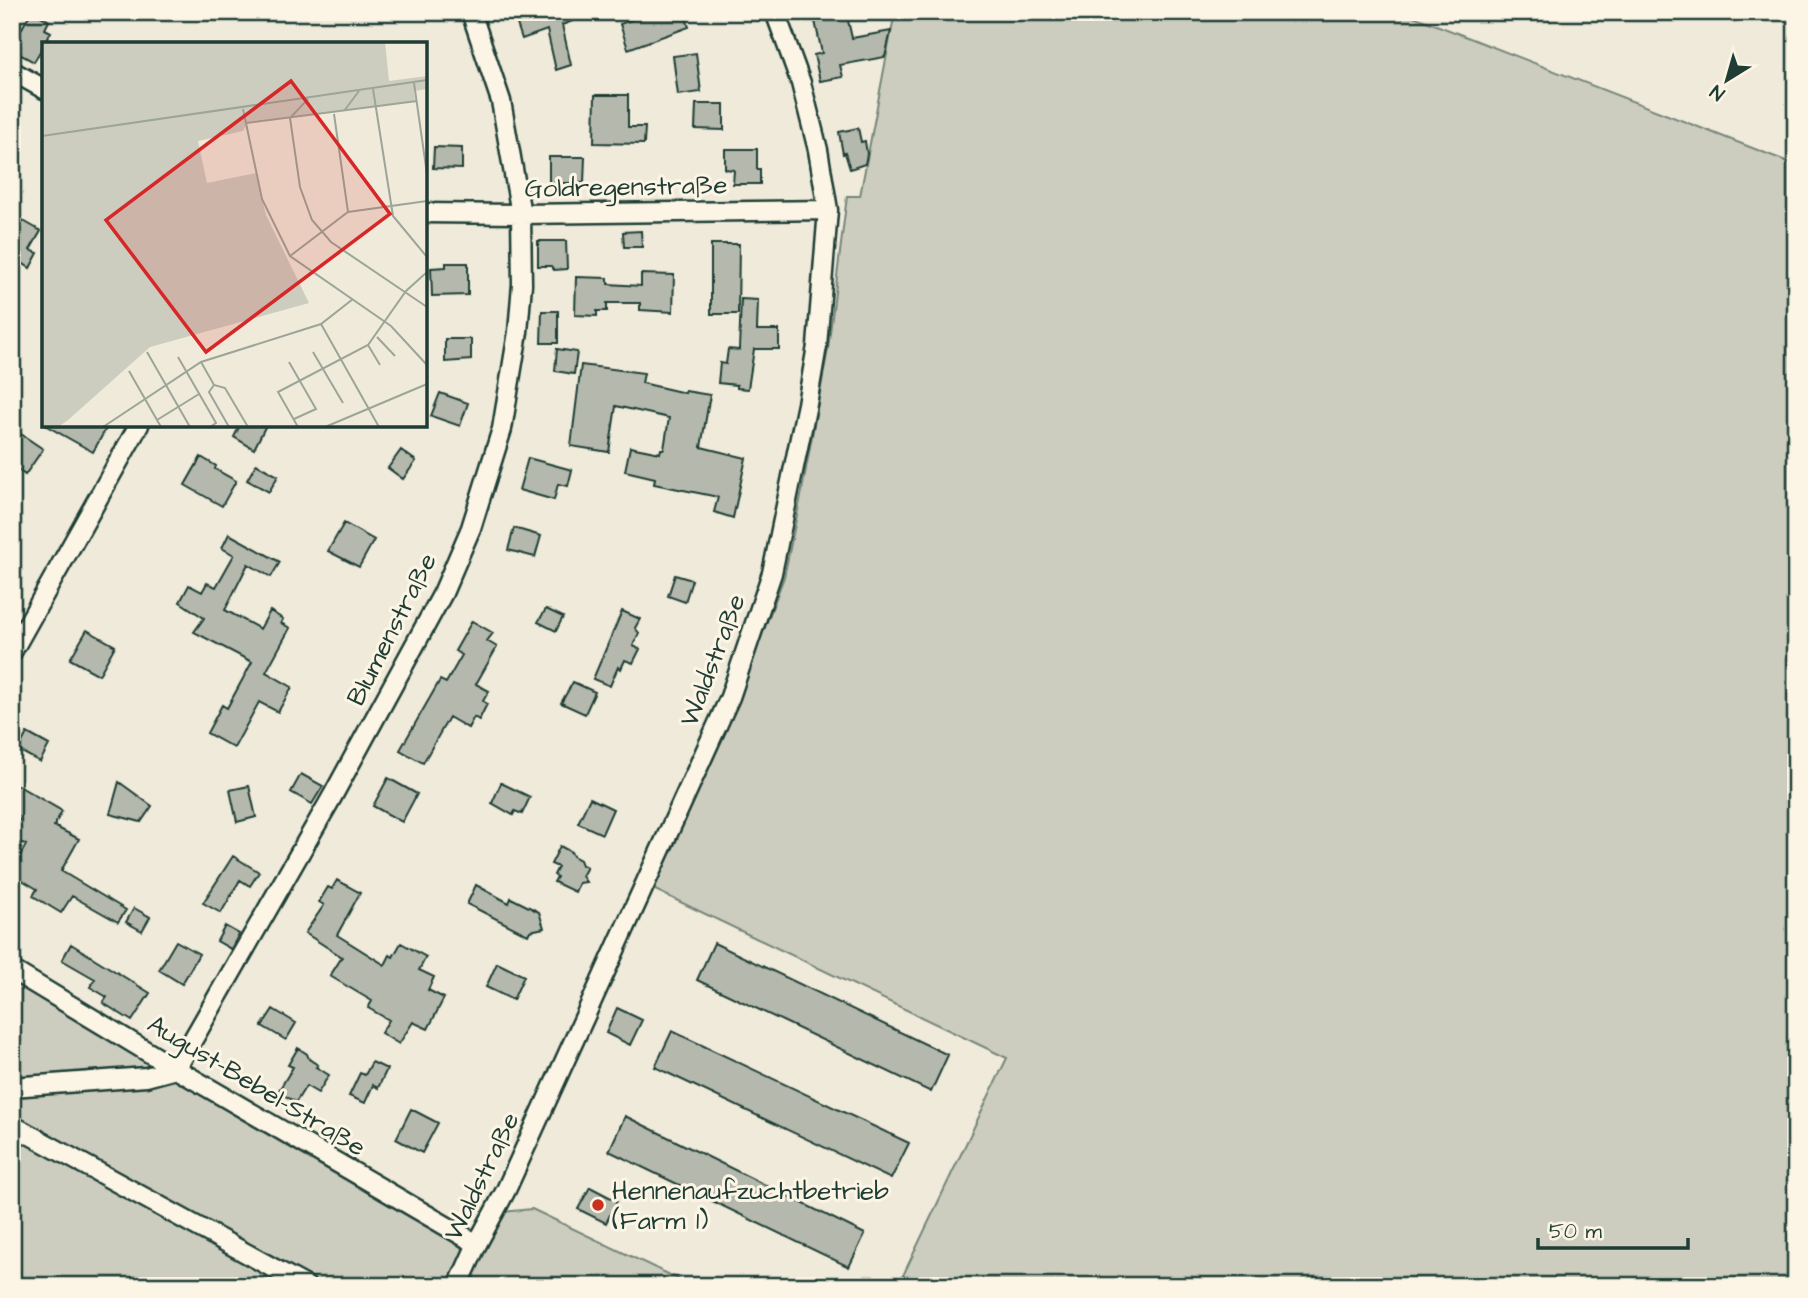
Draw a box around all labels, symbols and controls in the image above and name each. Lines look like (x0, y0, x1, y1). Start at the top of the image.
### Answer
inset map (42, 42, 427, 427)
north arrow (1692, 46, 1762, 116)
text: N (1705, 78, 1731, 107)
street label: Goldregenstraße (524, 167, 728, 209)
street label: Blumenstraße (338, 547, 446, 712)
street label: Waldstraße (671, 589, 755, 732)
street label: August-Bebel-Straße (140, 1006, 372, 1167)
street label: Waldstraße (435, 1106, 528, 1247)
place label: Hennenaufzuchtbetrieb (Farm 1) (612, 1173, 889, 1239)
marker: Hennenaufzuchtbetrieb (Farm 1) (590, 1197, 606, 1213)
scale bar (1538, 1207, 1689, 1251)
text: 50 m (1549, 1217, 1603, 1246)

